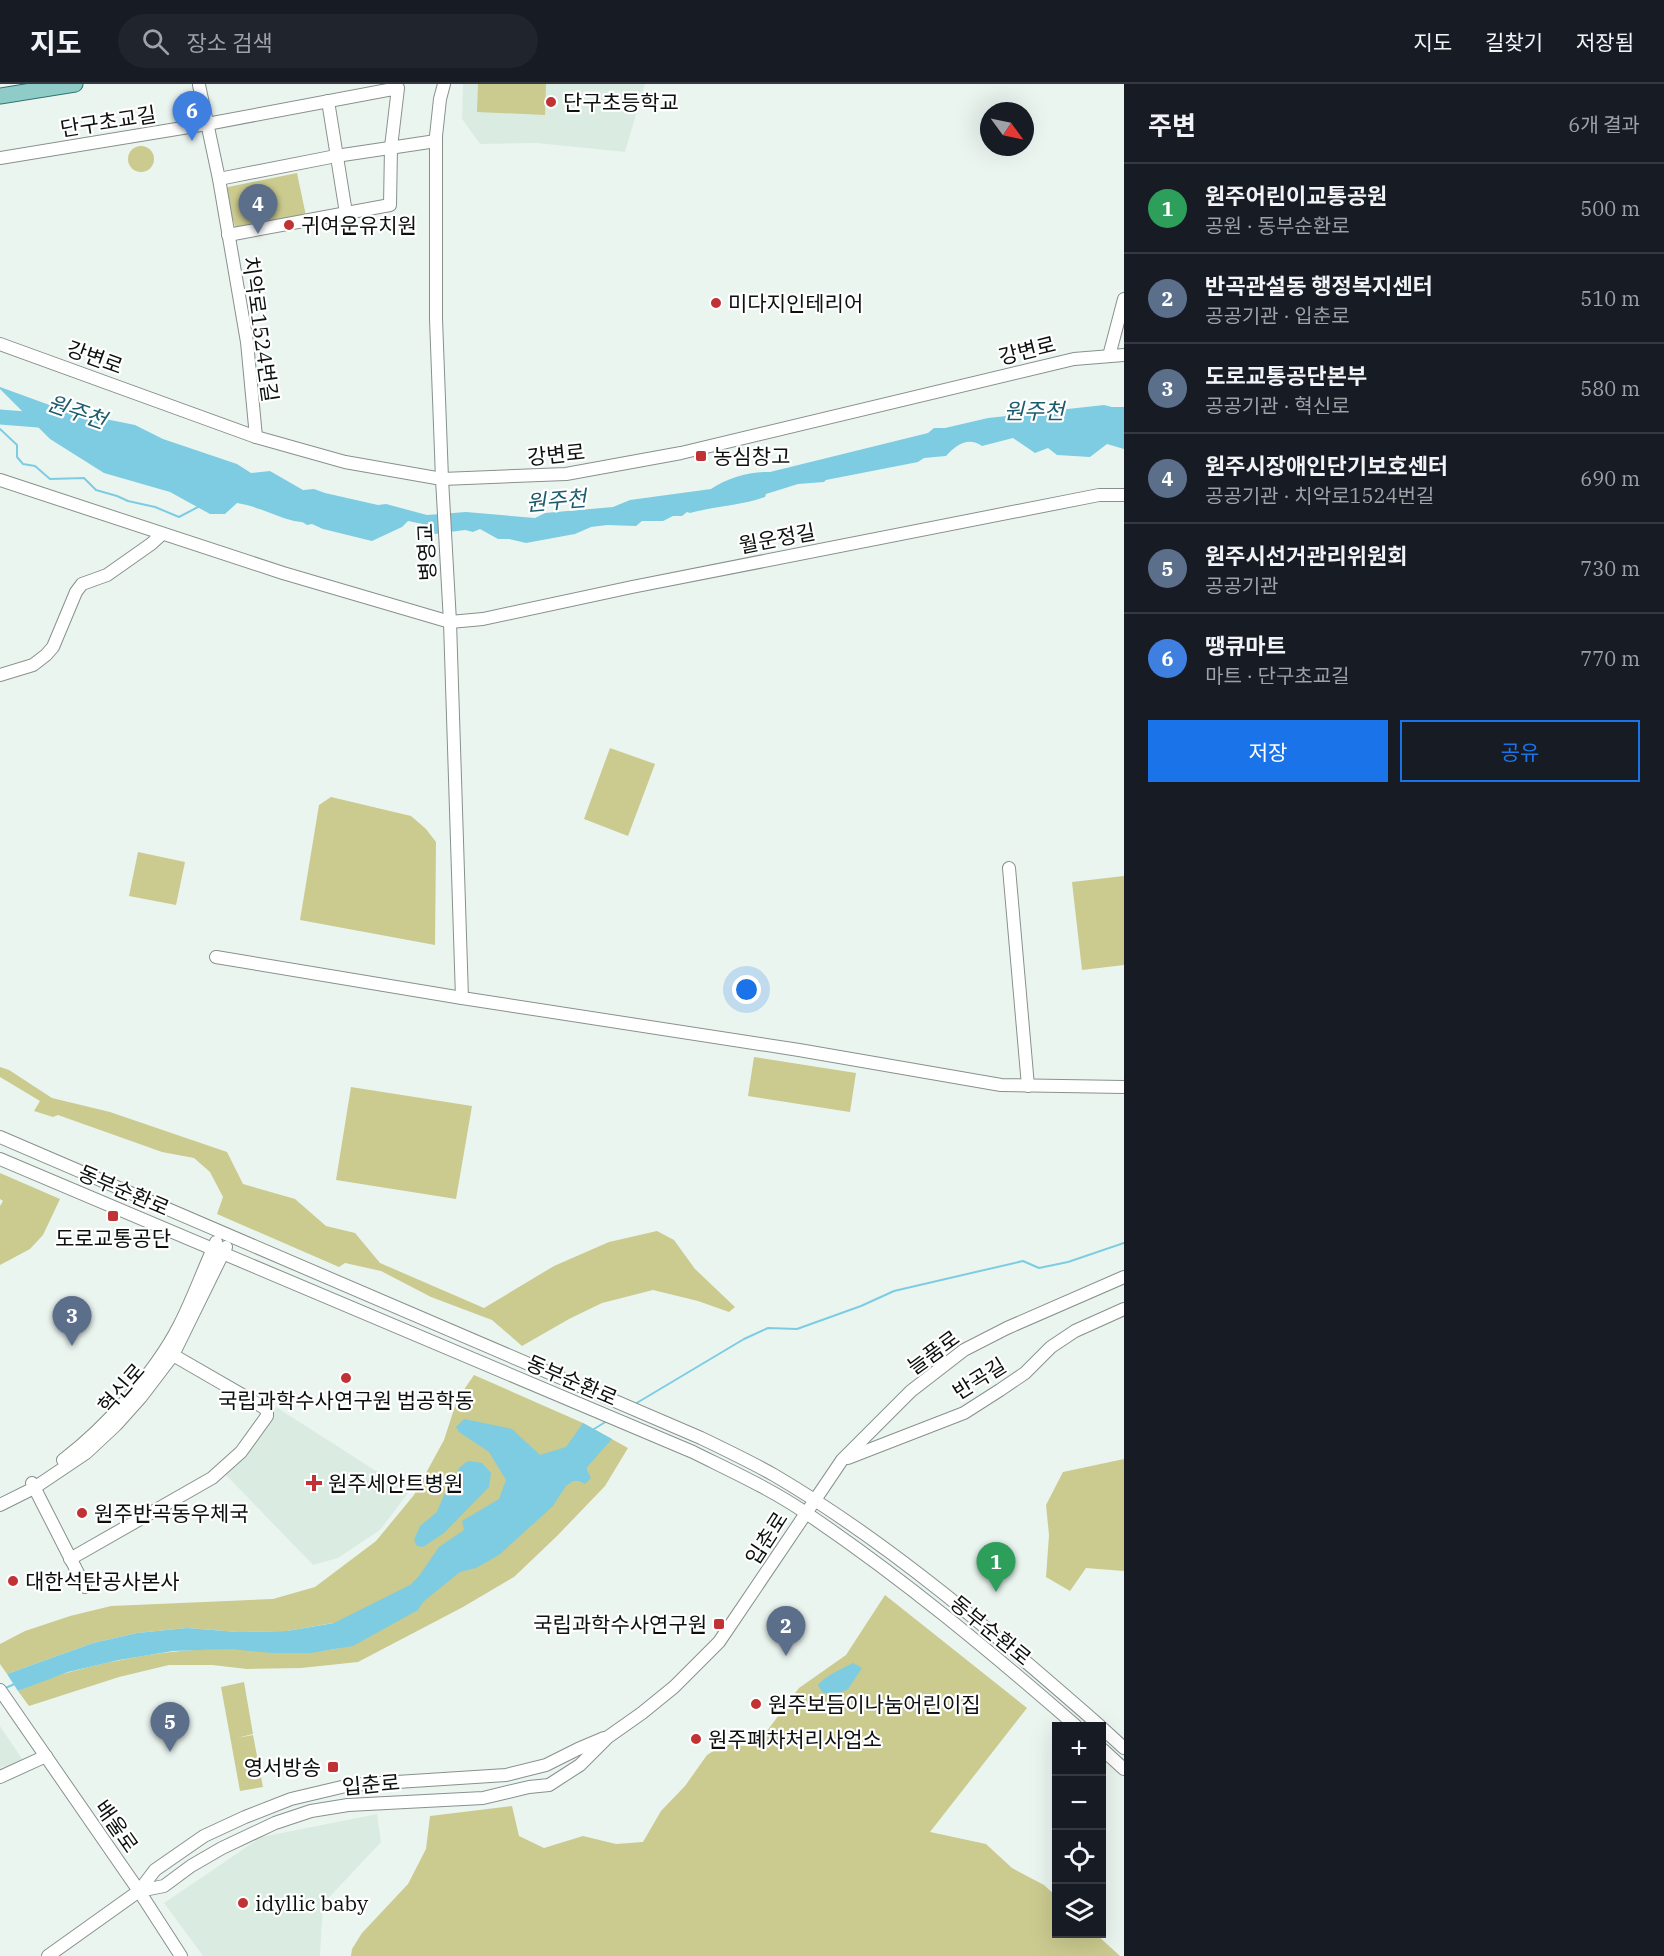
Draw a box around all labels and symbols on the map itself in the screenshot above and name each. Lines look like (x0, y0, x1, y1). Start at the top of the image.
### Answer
place label: 단구초등학교 (563, 88, 679, 116)
pin: 6 (172, 92, 212, 141)
marker: 단구초등학교 (544, 95, 558, 109)
street label: 단구초교길 (58, 100, 158, 142)
north arrow (980, 102, 1034, 156)
pin: 4 (238, 184, 278, 234)
place label: 귀여운유치원 (301, 211, 417, 239)
marker: 귀여운유치원 (282, 218, 296, 232)
street label: 치악로1524번길 (237, 254, 285, 404)
place label: 미다지인테리어 (728, 289, 863, 317)
marker: 미다지인테리어 (709, 296, 723, 310)
street label: 강변로 (995, 329, 1059, 371)
street label: 강변로 (63, 334, 127, 380)
water label: 원주천 (44, 387, 113, 435)
water label: 원주천 (1004, 396, 1067, 425)
street label: 강변로 (526, 437, 586, 471)
place label: 농심창고 (713, 442, 790, 470)
marker: 농심창고 (694, 449, 708, 463)
water label: 원주천 (524, 483, 590, 517)
street label: 월운정길 (736, 517, 818, 559)
street label: 병영교 (411, 522, 441, 582)
your location (732, 975, 761, 1004)
street label: 동부순환로 (74, 1158, 174, 1222)
marker: 도로교통공단 (106, 1209, 120, 1223)
place label: 도로교통공단 (55, 1224, 171, 1252)
pin: 3 (52, 1296, 92, 1346)
street label: 늘품로 (901, 1324, 965, 1380)
street label: 동부순환로 (522, 1348, 622, 1412)
street label: 반곡길 (947, 1351, 1011, 1405)
street label: 혁신로 (91, 1357, 151, 1419)
marker: 국립과학수사연구원 법공학동 (339, 1371, 353, 1385)
place label: 국립과학수사연구원 법공학동 (218, 1386, 474, 1414)
place label: 원주세안트병원 (328, 1469, 463, 1497)
marker: 원주세안트병원 (305, 1474, 323, 1492)
place label: 원주반곡동우체국 (94, 1499, 249, 1527)
marker: 원주반곡동우체국 (75, 1506, 89, 1520)
street label: 입춘로 (738, 1506, 794, 1570)
pin: 1 (976, 1542, 1016, 1592)
place label: 대한석탄공사본사 (25, 1567, 180, 1595)
marker: 대한석탄공사본사 (6, 1574, 20, 1588)
street label: 동부순환로 (945, 1589, 1037, 1671)
pin: 2 (766, 1606, 806, 1656)
place label: 국립과학수사연구원 (533, 1610, 707, 1638)
marker: 국립과학수사연구원 (712, 1617, 726, 1631)
place label: 원주보듬이나눔어린이집 (768, 1690, 981, 1718)
marker: 원주보듬이나눔어린이집 (749, 1697, 763, 1711)
pin: 5 (150, 1702, 190, 1752)
place label: 원주폐차처리사업소 (708, 1725, 882, 1753)
marker: 원주폐차처리사업소 (689, 1732, 703, 1746)
place label: 영서방송 (244, 1753, 321, 1781)
marker: 영서방송 (326, 1760, 340, 1774)
street label: 입춘로 (341, 1768, 401, 1800)
street label: 배울로 (89, 1794, 145, 1858)
place label: idyllic baby (255, 1889, 369, 1917)
marker: idyllic baby (236, 1896, 250, 1910)

